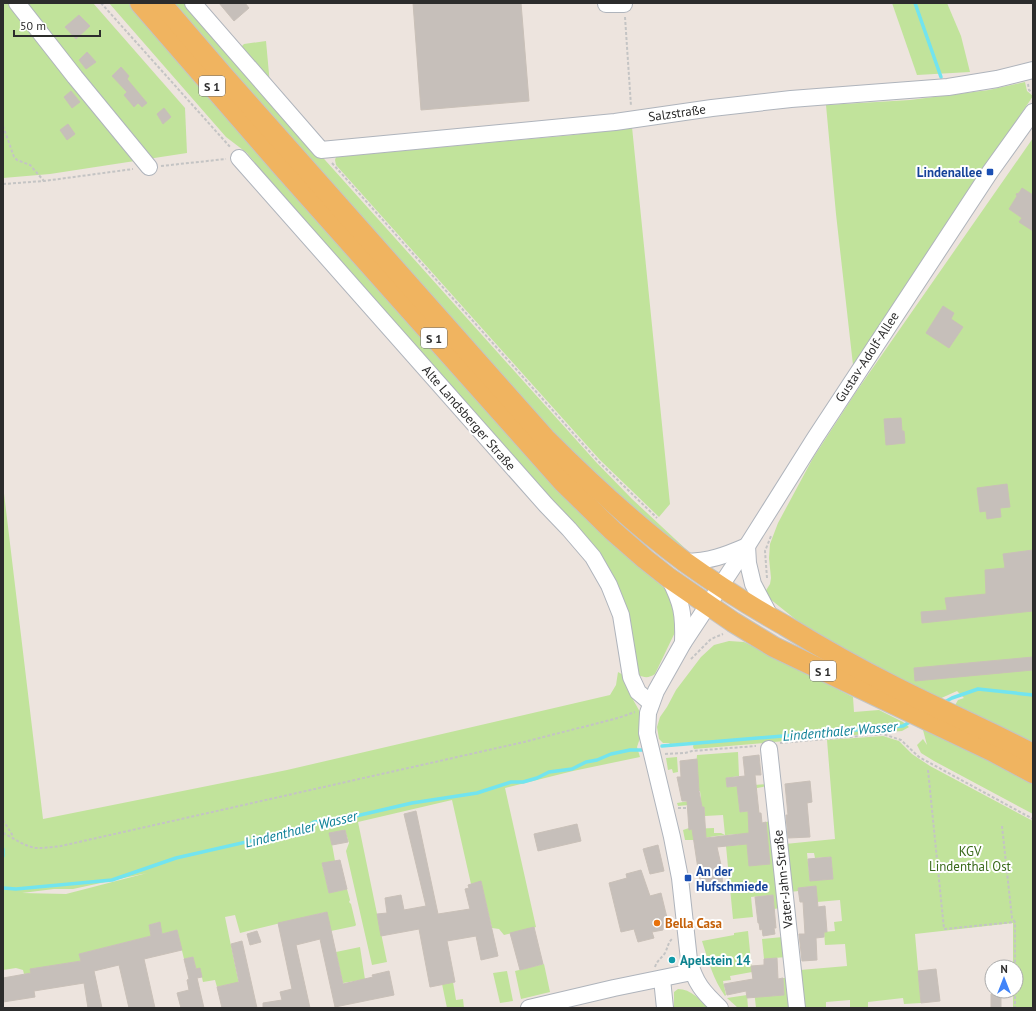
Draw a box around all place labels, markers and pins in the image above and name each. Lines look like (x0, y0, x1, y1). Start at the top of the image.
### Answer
place label: Lindenallee (917, 164, 982, 181)
marker: Lindenallee (985, 167, 995, 177)
place label: An der Hufschmiede (696, 863, 768, 895)
marker: An der Hufschmiede (683, 873, 693, 883)
place label: Bella Casa (665, 915, 722, 932)
marker: Bella Casa (652, 918, 662, 928)
place label: Apelstein 14 (680, 952, 751, 969)
marker: Apelstein 14 (667, 955, 677, 965)

